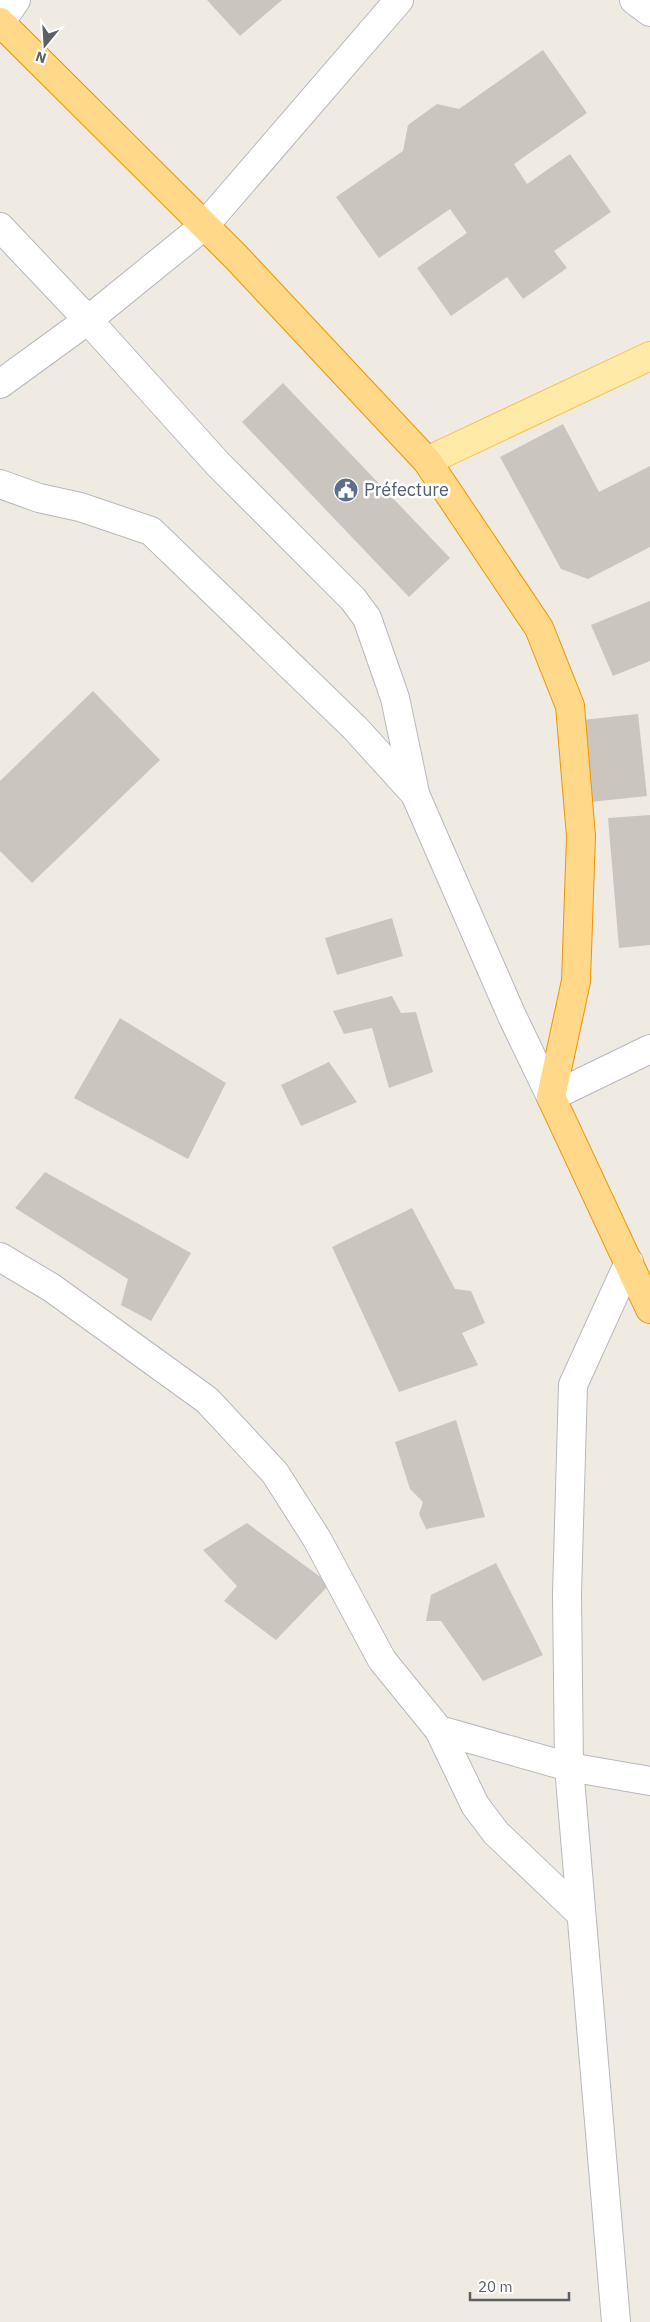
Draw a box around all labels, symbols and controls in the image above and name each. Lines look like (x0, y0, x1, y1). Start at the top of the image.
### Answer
north arrow (20, 20, 70, 70)
text: N (33, 47, 49, 67)
public building icon: Préfecture (333, 477, 359, 503)
place label: Préfecture (364, 478, 449, 501)
scale bar (470, 2270, 569, 2302)
text: 20 m (478, 2277, 513, 2296)

